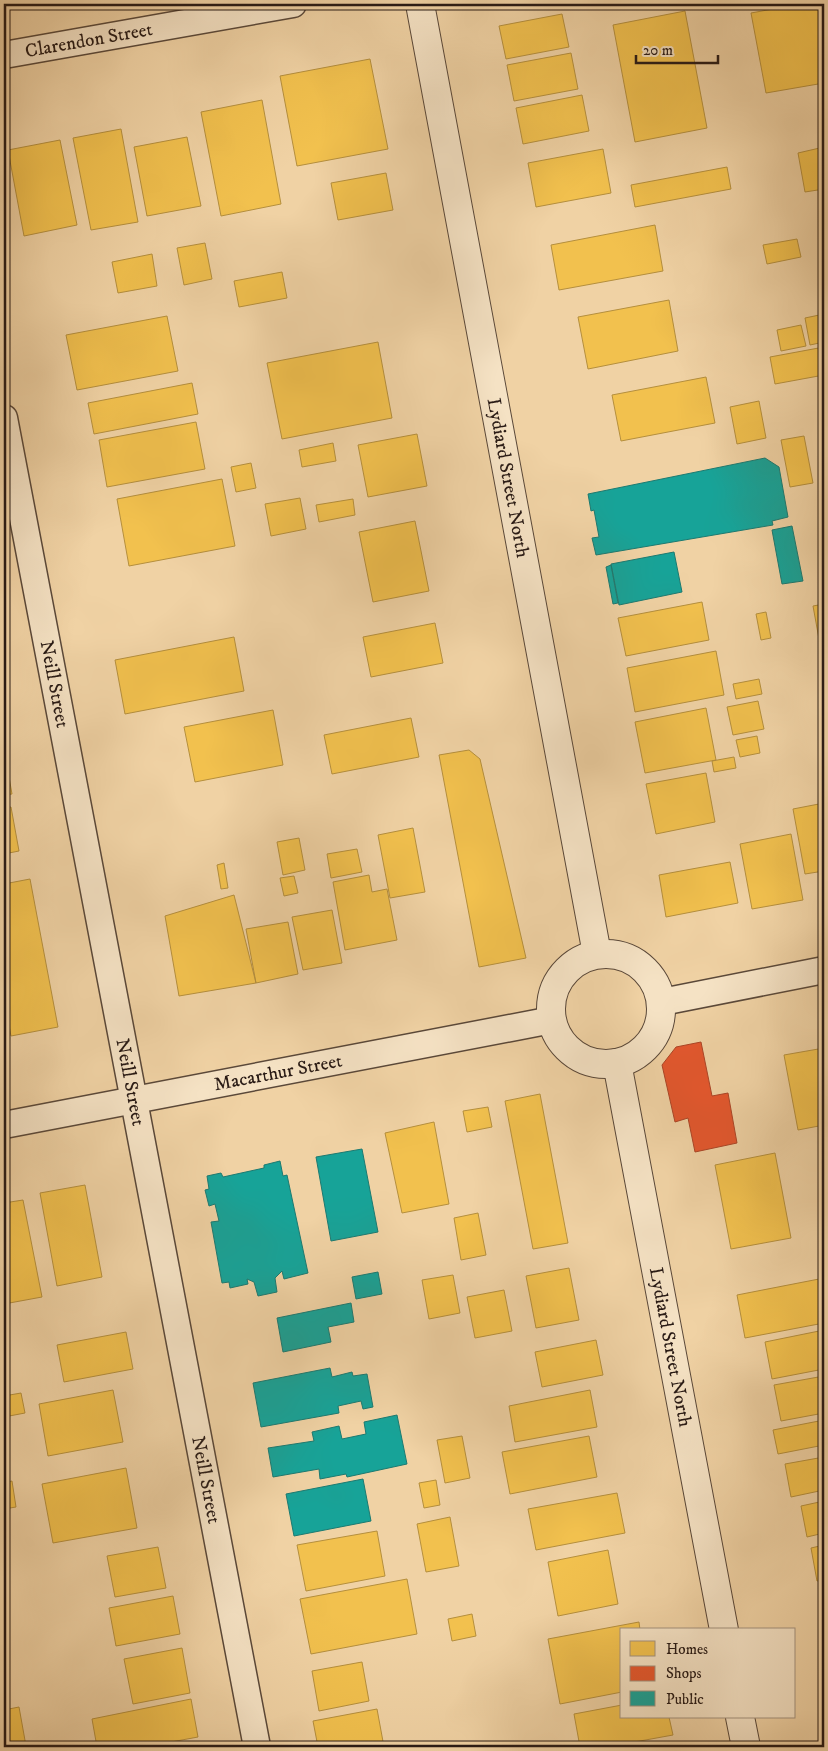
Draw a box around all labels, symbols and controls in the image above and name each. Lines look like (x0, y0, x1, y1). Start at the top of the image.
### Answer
street label: Clarendon Street (23, 18, 154, 63)
scale bar (636, 32, 718, 64)
text: 20 m (643, 41, 673, 60)
street label: Lydiard Street North (482, 396, 534, 560)
street label: Neill Street (35, 639, 74, 730)
street label: Neill Street (111, 1036, 150, 1128)
street label: Macarthur Street (212, 1049, 344, 1096)
street label: Lydiard Street North (644, 1265, 697, 1429)
street label: Neill Street (187, 1434, 226, 1526)
legend (620, 1628, 796, 1718)
text: Homes (666, 1640, 708, 1659)
text: Shops (666, 1664, 702, 1683)
text: Public (666, 1690, 704, 1709)

